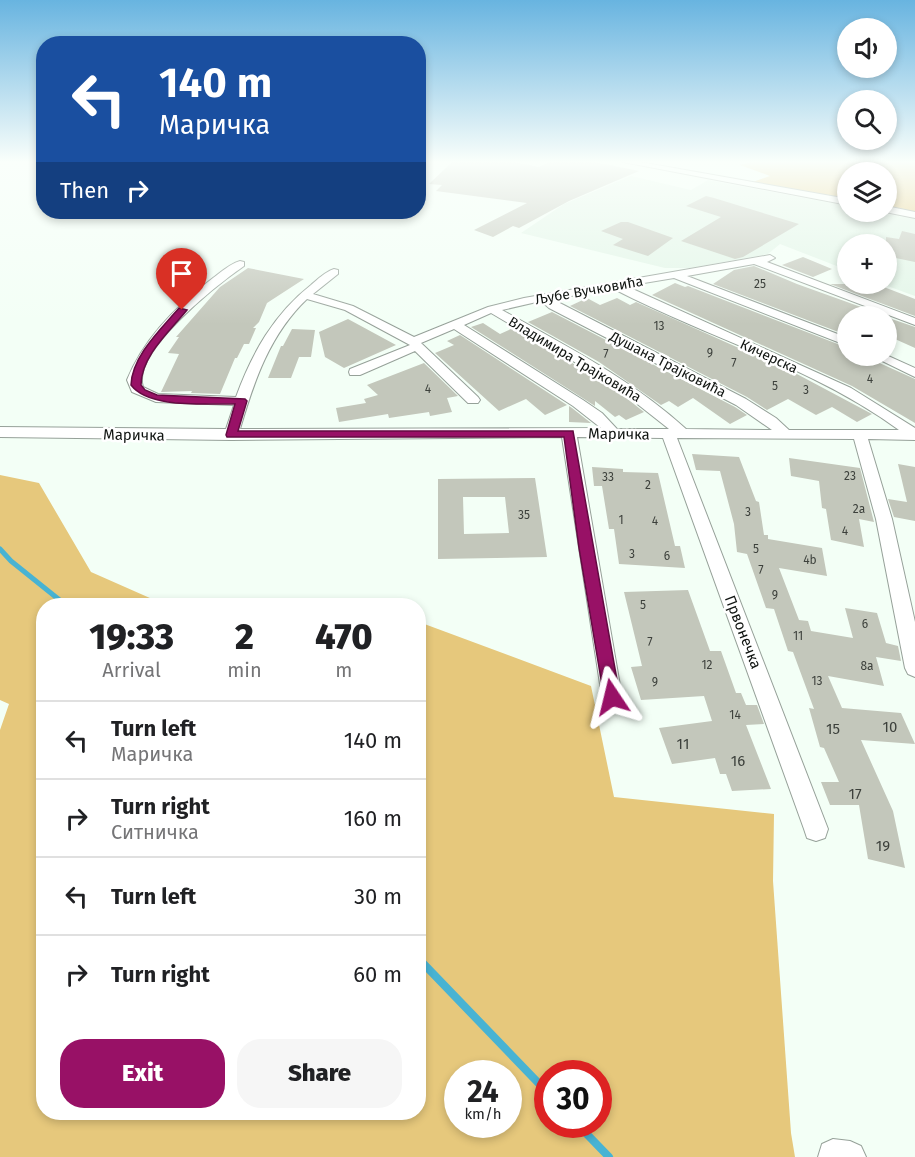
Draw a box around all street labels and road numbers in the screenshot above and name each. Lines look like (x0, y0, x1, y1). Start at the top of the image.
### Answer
street label: Љубе Вучковића (534, 273, 644, 308)
street label: Владимира Трајковића (505, 313, 644, 406)
street label: Душана Трајковића (606, 327, 729, 401)
street label: Кичерска (737, 336, 800, 377)
street label: Маричка (588, 424, 650, 444)
street label: Маричка (103, 425, 165, 445)
street label: Првонечка (721, 593, 765, 671)

